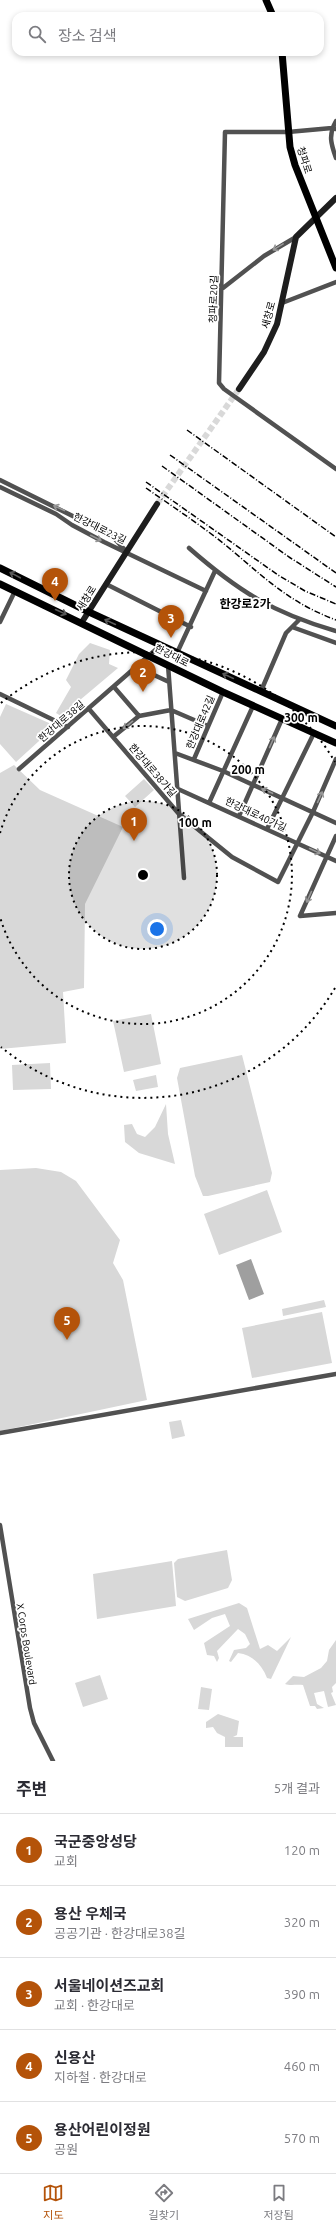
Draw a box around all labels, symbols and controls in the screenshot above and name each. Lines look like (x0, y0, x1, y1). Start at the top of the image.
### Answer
search box (12, 12, 324, 56)
icon: search (26, 23, 48, 45)
text: 장소 검색 (58, 27, 117, 44)
street label: 청파로 (295, 145, 314, 175)
one-way arrow (272, 244, 284, 252)
street label: 청파로20길 (207, 275, 220, 323)
street label: 새창로 (260, 300, 277, 330)
one-way arrow (53, 504, 65, 511)
street label: 한강대로23길 (72, 511, 128, 546)
one-way arrow (90, 535, 102, 542)
pin: 4 (42, 568, 68, 601)
one-way arrow (9, 571, 21, 579)
street label: 새창로 (74, 584, 98, 613)
district label: 한강로2가 (220, 597, 270, 610)
pin: 3 (158, 605, 184, 638)
one-way arrow (54, 609, 66, 616)
one-way arrow (104, 617, 116, 625)
street label: 한강대로 (153, 642, 191, 669)
pin: 2 (130, 659, 156, 692)
one-way arrow (222, 672, 234, 679)
street label: 한강대로42길 (184, 694, 217, 751)
street label: 한강대로38길 (36, 698, 87, 744)
text: 300 m (284, 711, 318, 724)
one-way arrow (123, 721, 134, 730)
one-way arrow (269, 736, 276, 748)
street label: 한강대로38가길 (127, 742, 179, 799)
text: 200 m (231, 763, 265, 776)
one-way arrow (261, 787, 273, 795)
one-way arrow (316, 791, 324, 803)
street label: 한강대로40가길 (223, 795, 288, 833)
pin: 1 (121, 808, 147, 841)
text: 100 m (178, 816, 212, 829)
one-way arrow (309, 848, 321, 855)
centre of rings (136, 868, 150, 882)
one-way arrow (304, 890, 312, 902)
your location (147, 919, 167, 939)
pin: 5 (54, 1307, 80, 1340)
street label: X Corps Boulevard (15, 1603, 38, 1686)
text: 주변 (16, 1779, 47, 1798)
text: 5개 결과 (274, 1781, 320, 1795)
text: 국군중앙성당 (54, 1833, 137, 1850)
text: 1 (25, 1843, 33, 1857)
text: 120 m (284, 1843, 320, 1857)
text: 교회 (54, 1854, 78, 1868)
text: 용산 우체국 (54, 1905, 127, 1922)
text: 2 (25, 1915, 33, 1929)
text: 320 m (284, 1915, 320, 1929)
text: 공공기관 · 한강대로38길 (54, 1926, 185, 1940)
text: 서울네이션즈교회 (54, 1977, 164, 1994)
text: 3 (25, 1987, 33, 2001)
text: 390 m (284, 1987, 320, 2001)
text: 교회 · 한강대로 (54, 1998, 135, 2012)
text: 신용산 (54, 2049, 95, 2066)
text: 4 (25, 2059, 33, 2073)
text: 460 m (284, 2059, 320, 2073)
text: 지하철 · 한강대로 (54, 2070, 147, 2084)
text: 용산어린이정원 (54, 2121, 151, 2138)
text: 5 (25, 2131, 33, 2145)
text: 570 m (284, 2131, 320, 2145)
text: 공원 (54, 2142, 78, 2156)
tab: 지도 (42, 2182, 64, 2222)
tab: 길찾기 (149, 2182, 179, 2222)
tab: 저장됨 (263, 2182, 294, 2222)

